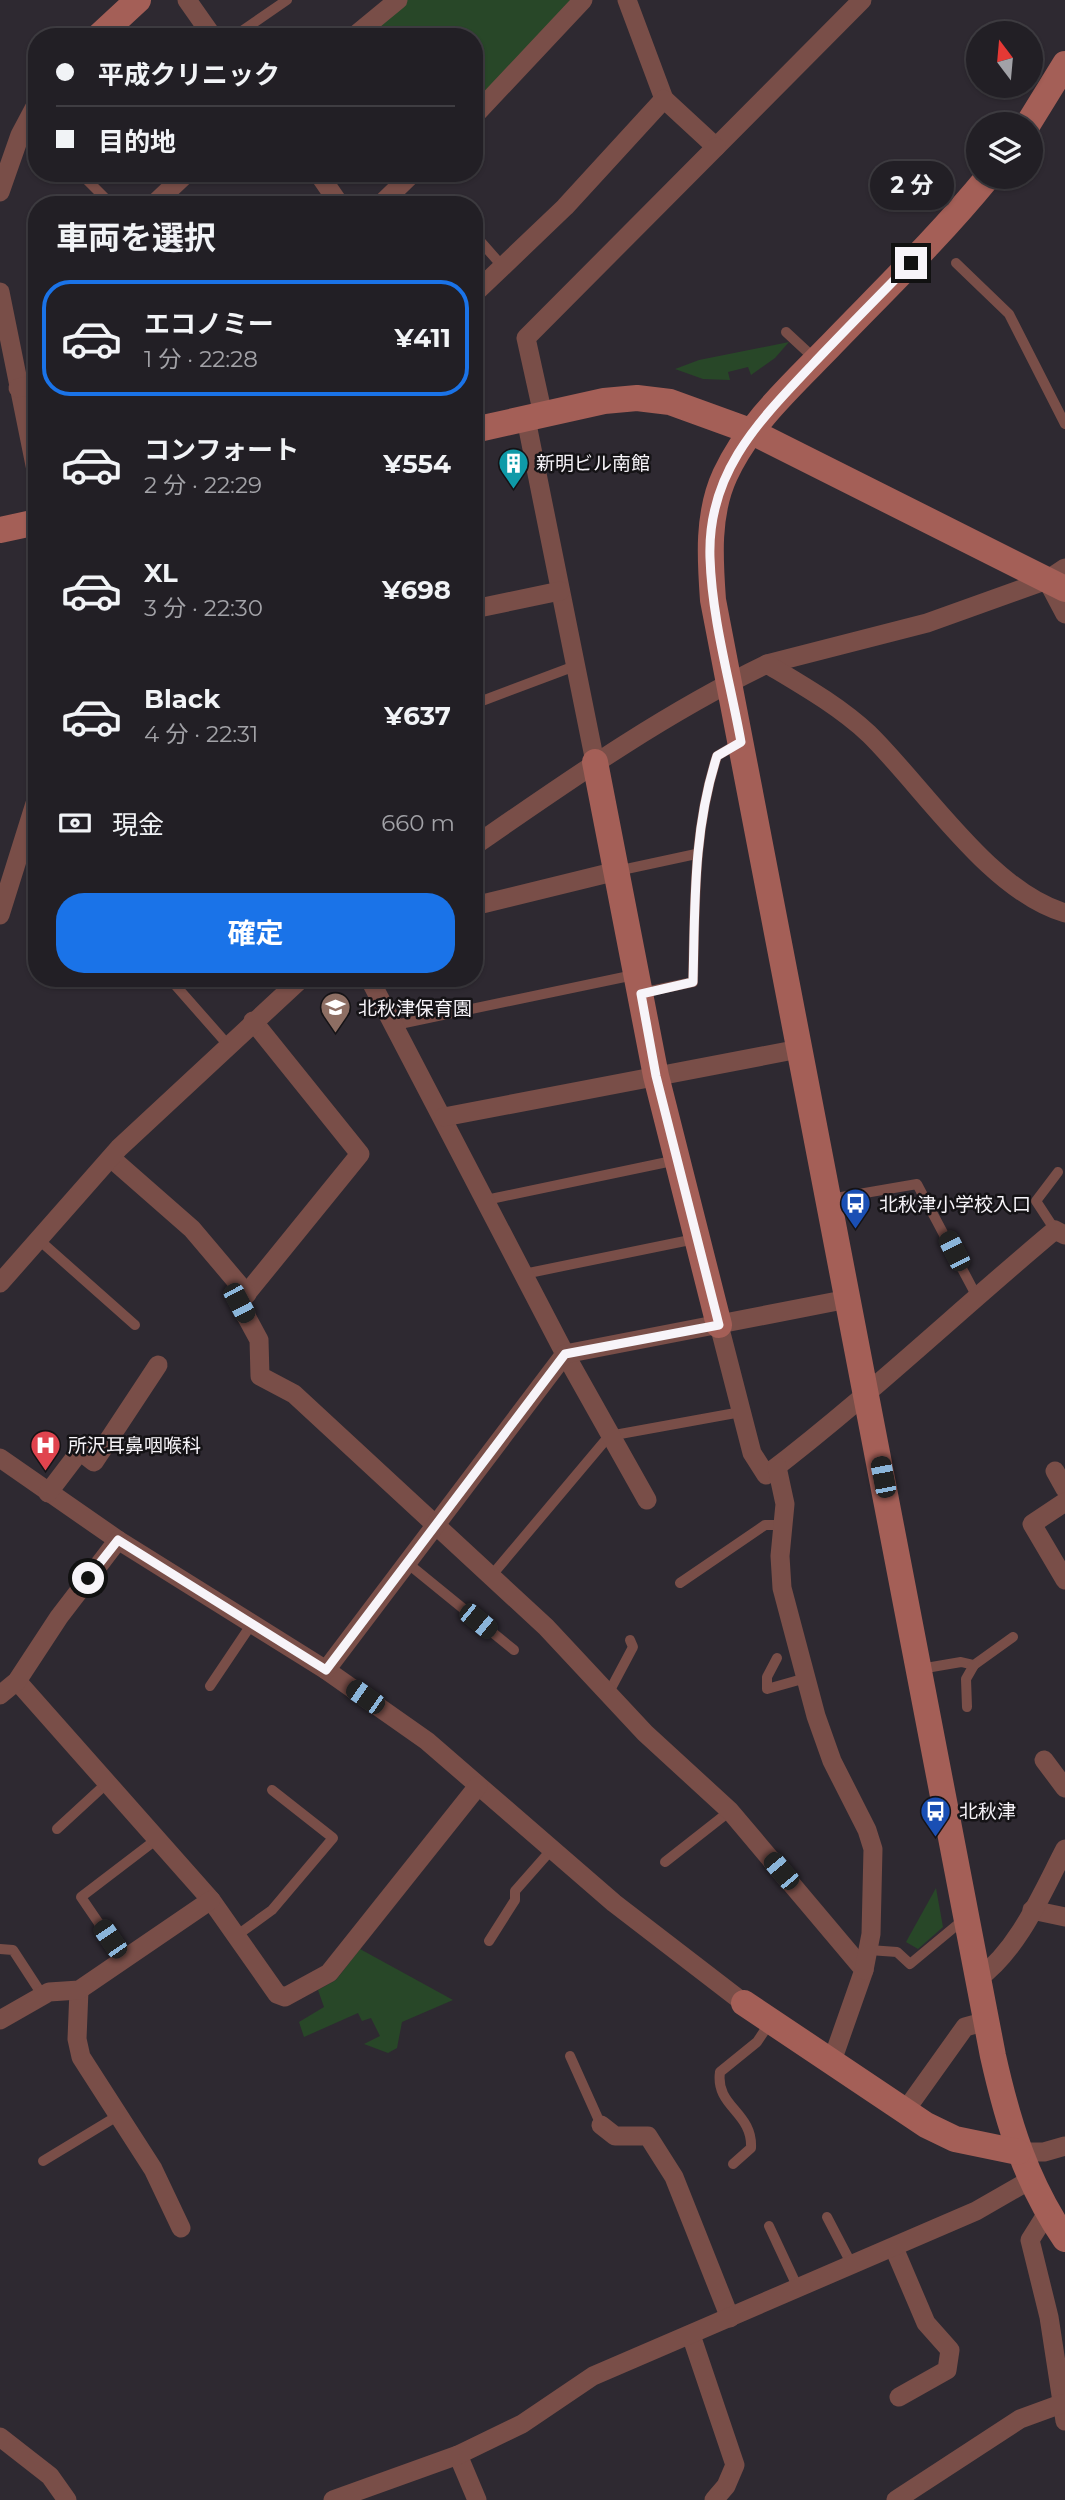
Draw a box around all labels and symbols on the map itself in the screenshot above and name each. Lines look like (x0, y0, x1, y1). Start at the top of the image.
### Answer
north arrow (966, 21, 1043, 98)
callout: 2 分 (869, 162, 953, 210)
route end (895, 247, 927, 279)
building icon: 新明ビル南館 (496, 446, 530, 490)
place label: 新明ビル南館 (536, 452, 650, 475)
school or university icon: 北秋津保育園 (318, 991, 352, 1035)
place label: 北秋津保育園 (358, 997, 472, 1020)
bus stop icon: 北秋津小学校入口 (839, 1187, 873, 1231)
place label: 北秋津小学校入口 (879, 1193, 1031, 1216)
car (936, 1228, 973, 1274)
car (220, 1280, 259, 1326)
hospital icon: 所沢耳鼻咽喉科 (28, 1428, 62, 1472)
place label: 所沢耳鼻咽喉科 (68, 1434, 201, 1457)
car (869, 1454, 898, 1500)
route start (72, 1562, 104, 1594)
car (456, 1600, 501, 1642)
car (342, 1676, 389, 1718)
bus stop icon: 北秋津 (919, 1794, 953, 1838)
place label: 北秋津 (959, 1800, 1016, 1823)
car (760, 1848, 803, 1894)
car (90, 1916, 131, 1962)

